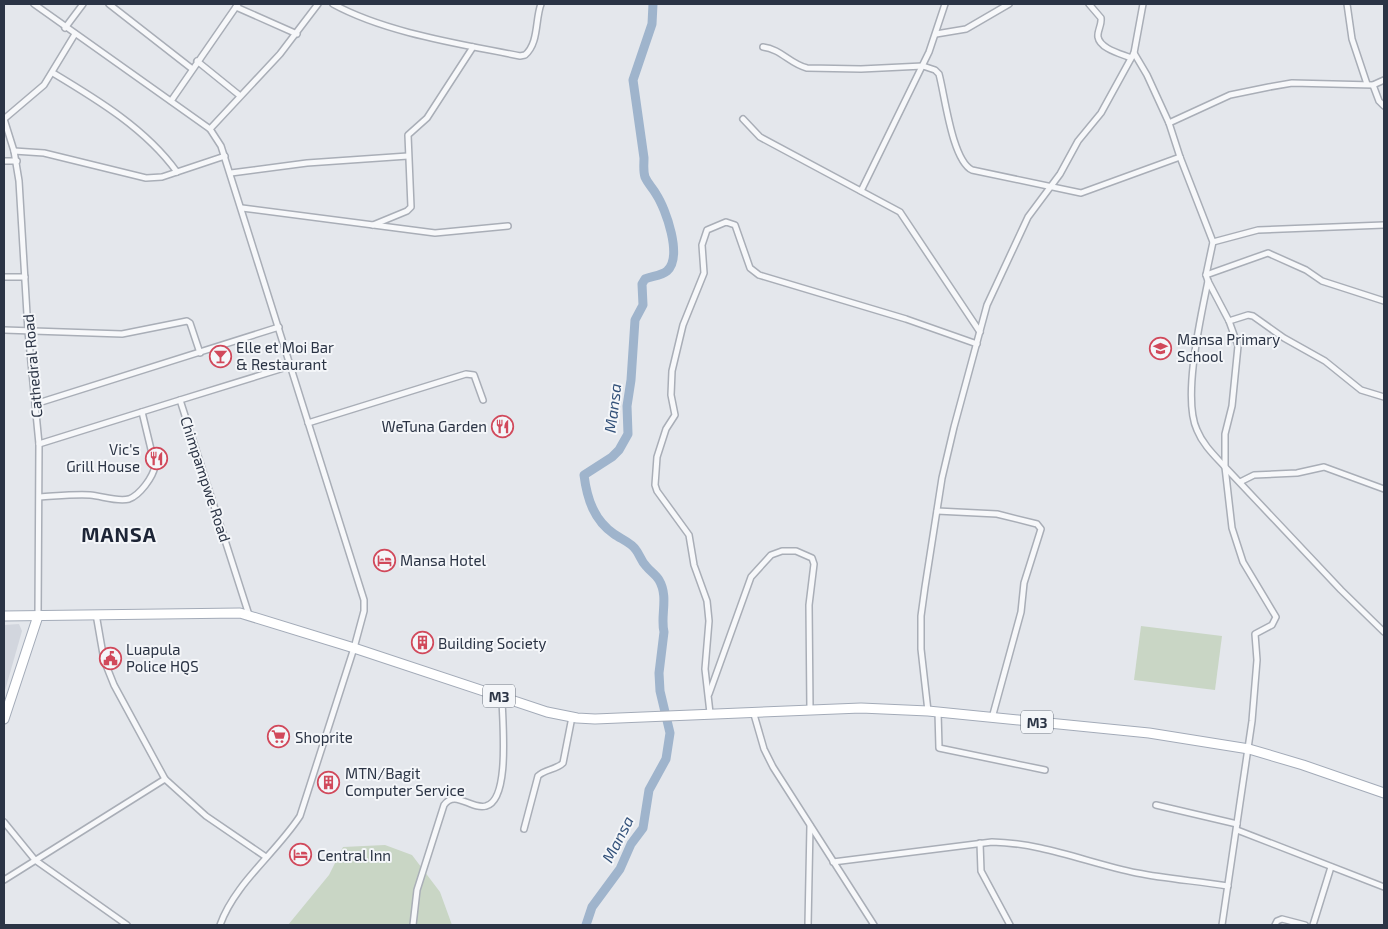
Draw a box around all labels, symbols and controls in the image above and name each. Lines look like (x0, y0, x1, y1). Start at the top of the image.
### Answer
street label: Cathedral Road (18, 313, 46, 419)
place label: Mansa Primary School (1177, 330, 1280, 365)
school or university icon: Mansa Primary School (1149, 336, 1173, 360)
place label: Elle et Moi Bar & Restaurant (236, 338, 334, 373)
bar icon: Elle et Moi Bar & Restaurant (208, 344, 232, 368)
water label: Mansa (600, 382, 624, 434)
street label: Chimpampwe Road (177, 414, 235, 544)
restaurant icon: WeTuna Garden (491, 414, 515, 438)
place label: WeTuna Garden (381, 417, 487, 435)
place label: Vic's Grill House (66, 440, 140, 475)
restaurant icon: Vic's Grill House (144, 446, 168, 470)
district label: MANSA (81, 522, 157, 546)
hotel icon: Mansa Hotel (372, 548, 396, 572)
place label: Mansa Hotel (400, 551, 487, 569)
building icon: Building Society (410, 631, 434, 655)
place label: Building Society (438, 634, 547, 652)
place label: Luapula Police HQS (126, 640, 199, 676)
public building icon: Luapula Police HQS (98, 646, 122, 670)
road number: M3 (483, 684, 515, 708)
road number: M3 (1021, 710, 1053, 734)
supermarket icon: Shoprite (267, 725, 291, 749)
place label: Shoprite (295, 728, 353, 746)
place label: MTN/Bagit Computer Service (345, 764, 465, 799)
building icon: MTN/Bagit Computer Service (317, 770, 341, 794)
water label: Mansa (597, 813, 637, 865)
hotel icon: Central Inn (289, 843, 313, 867)
place label: Central Inn (317, 846, 391, 864)

